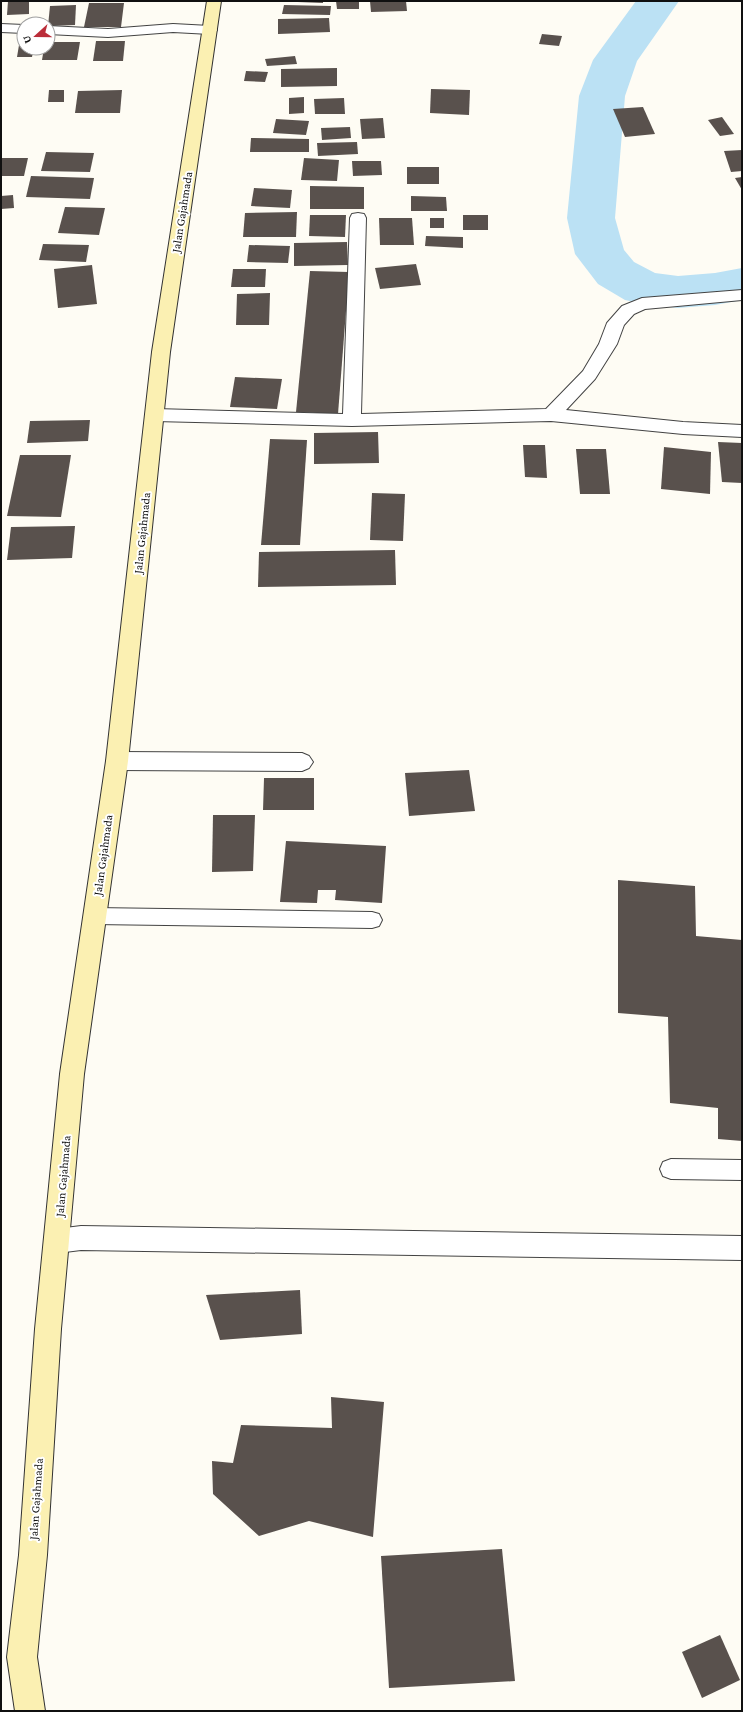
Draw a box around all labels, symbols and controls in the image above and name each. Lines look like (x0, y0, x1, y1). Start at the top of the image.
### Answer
north arrow (16, 16, 56, 56)
text: U (20, 33, 34, 45)
street label: Jalan Gajahmada (169, 170, 195, 254)
street label: Jalan Gajahmada (131, 491, 153, 575)
street label: Jalan Gajahmada (90, 813, 116, 897)
street label: Jalan Gajahmada (52, 1134, 74, 1218)
street label: Jalan Gajahmada (26, 1457, 46, 1541)

